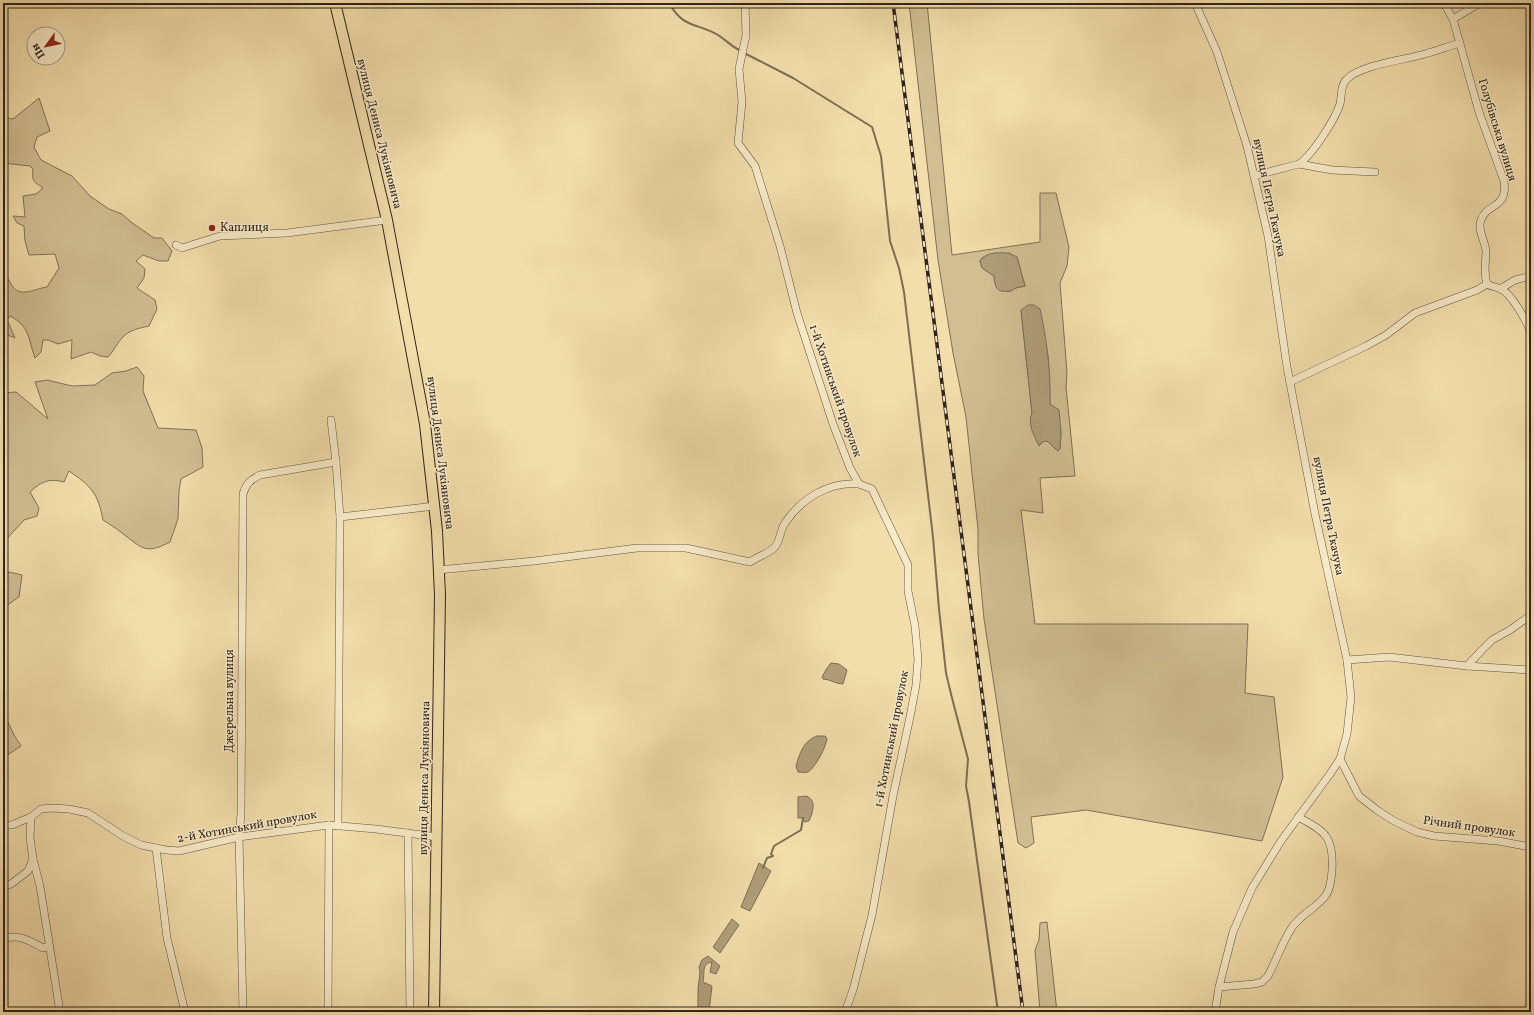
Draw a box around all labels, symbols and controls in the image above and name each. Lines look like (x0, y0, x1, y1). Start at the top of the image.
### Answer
north arrow (26, 26, 66, 66)
text: Пн (28, 40, 49, 61)
street label: вулиця Дениса Лукіяновича (353, 57, 405, 211)
street label: Голубівська вулиця (1474, 77, 1520, 183)
street label: вулиця Петра Ткачука (1249, 137, 1289, 259)
place label: Каплиця (220, 220, 269, 236)
marker: Каплиця (207, 223, 217, 233)
street label: 1-й Хотинський провулок (805, 323, 865, 460)
street label: вулиця Дениса Лукіяновича (423, 375, 457, 531)
street label: вулиця Петра Ткачука (1309, 455, 1347, 577)
street label: Джерельна вулиця (222, 649, 238, 753)
street label: 1-й Хотинський провулок (871, 669, 913, 809)
street label: вулиця Дениса Лукіяновича (416, 701, 434, 855)
street label: 2-й Хотинський провулок (176, 807, 319, 847)
street label: Річний провулок (1422, 813, 1517, 841)

